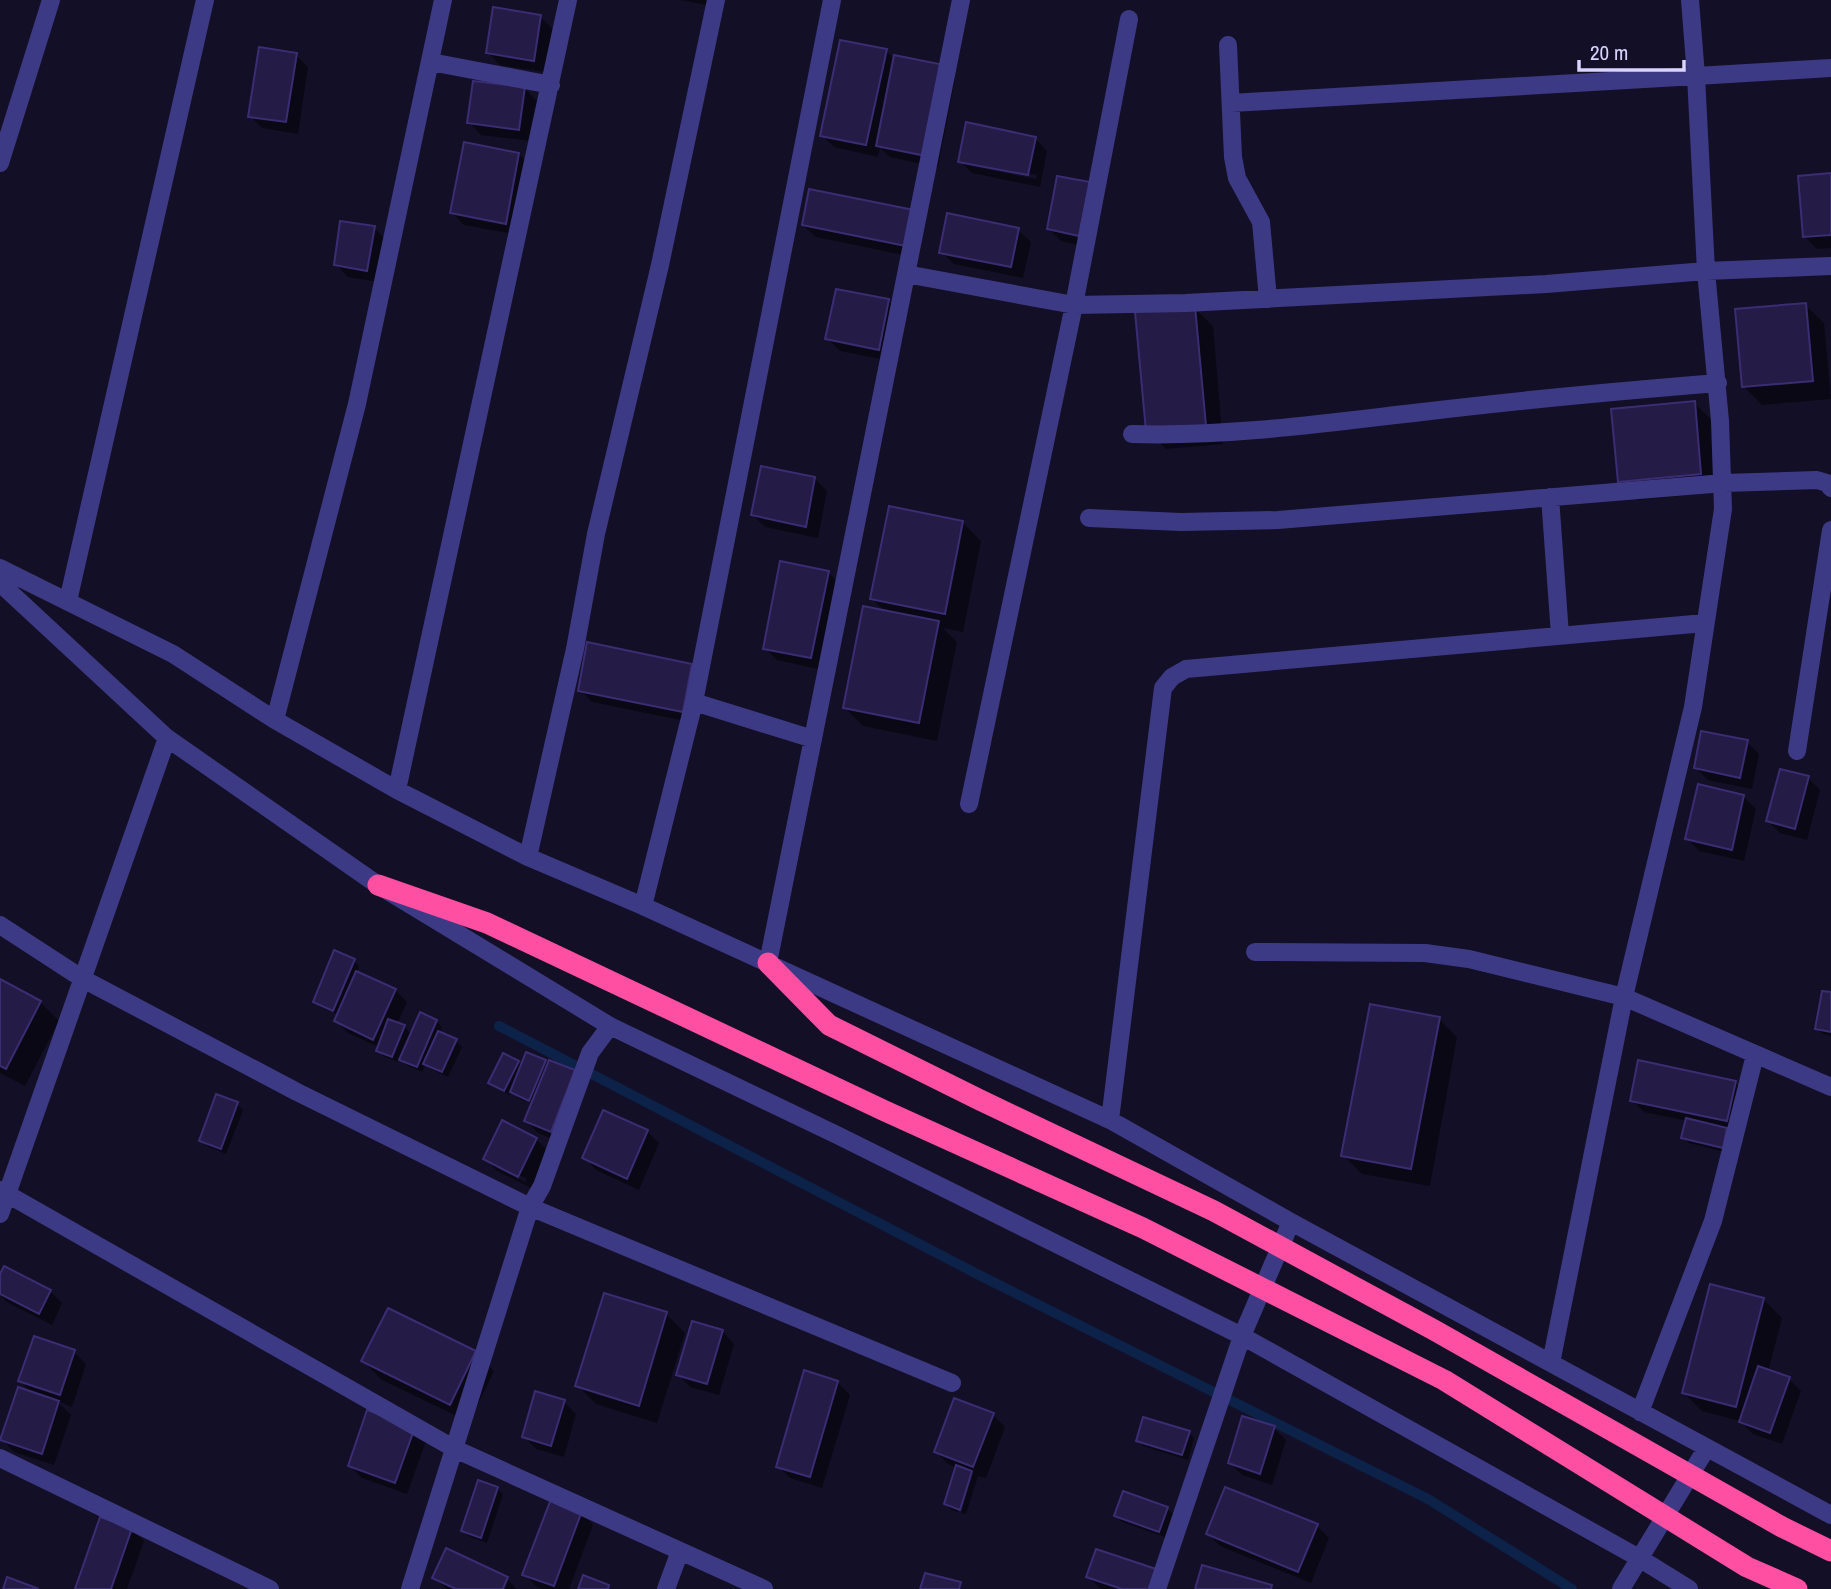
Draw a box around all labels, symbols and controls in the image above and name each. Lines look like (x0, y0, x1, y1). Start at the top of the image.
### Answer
scale bar (1579, 28, 1684, 72)
text: 20 m (1590, 38, 1628, 67)

